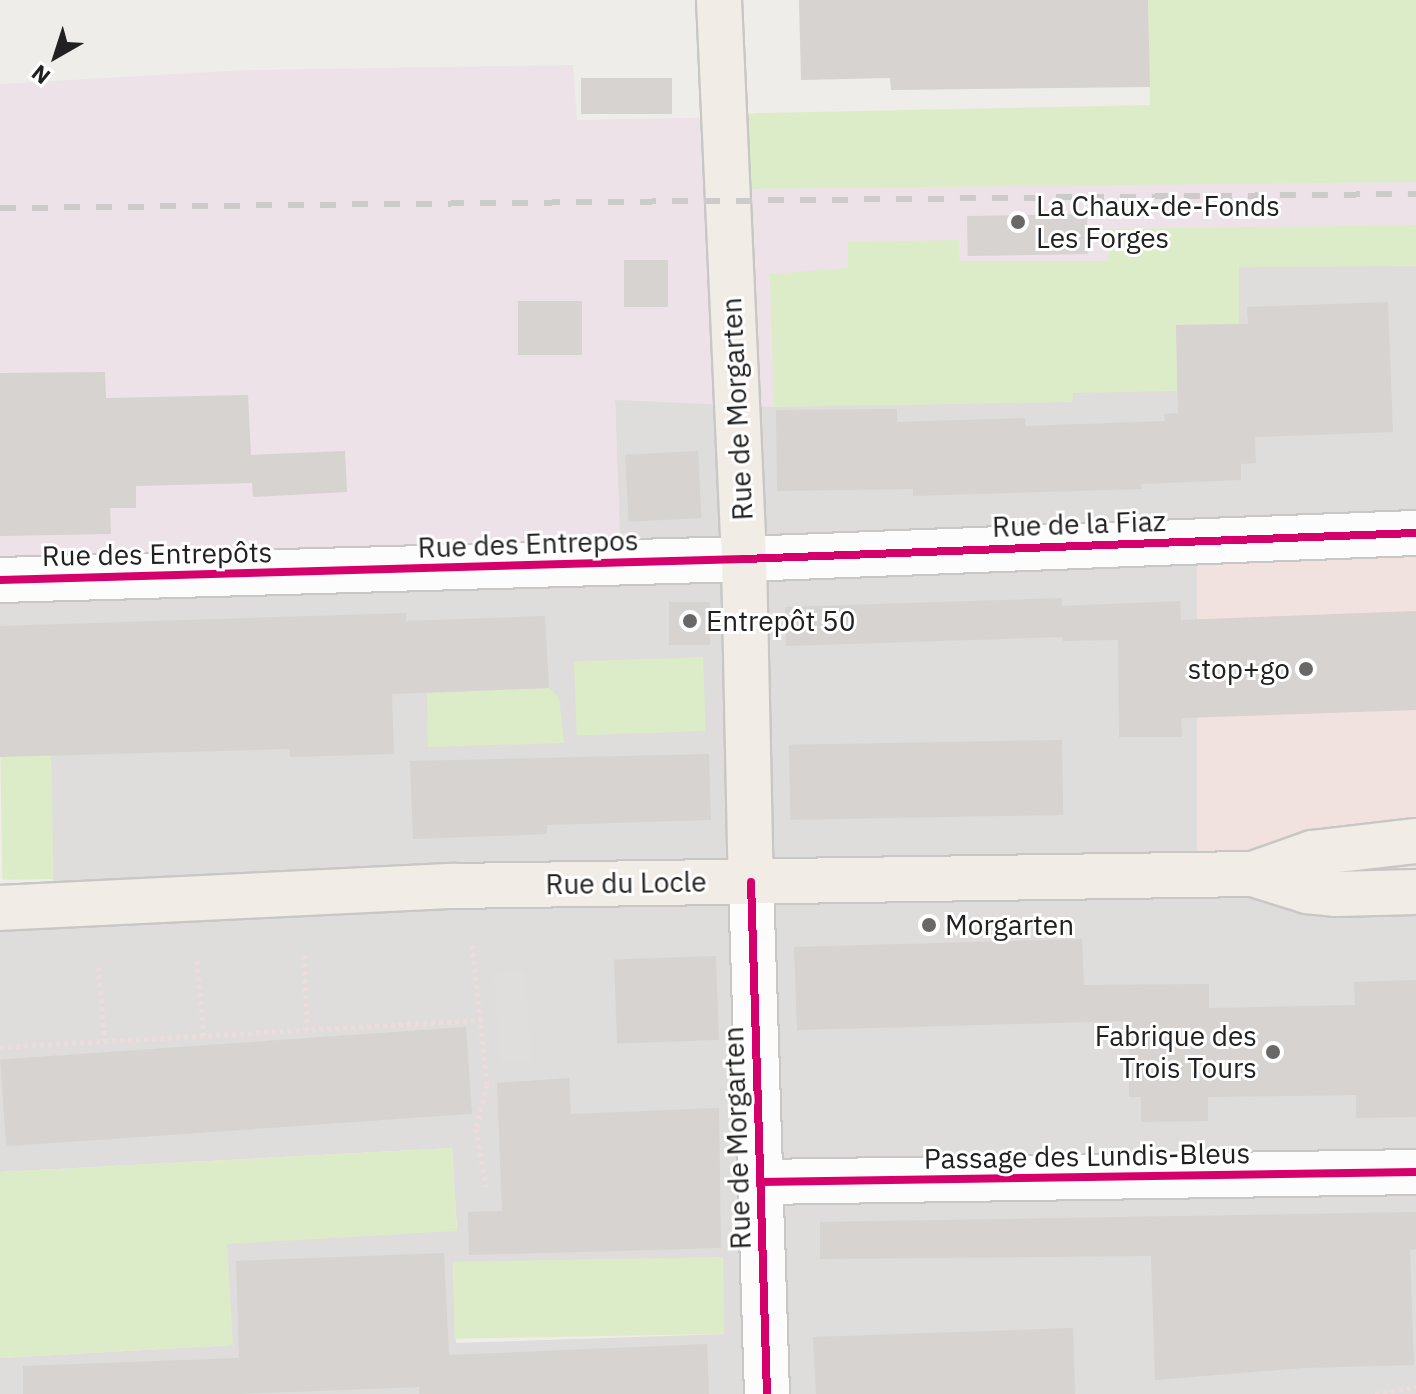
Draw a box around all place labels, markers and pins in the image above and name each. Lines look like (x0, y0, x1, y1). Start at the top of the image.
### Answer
place label: La Chaux-de-Fonds Les Forges (1036, 189, 1280, 255)
marker: La Chaux-de-Fonds Les Forges (1007, 211, 1029, 233)
place label: Entrepôt 50 (706, 604, 856, 638)
marker: Entrepôt 50 (681, 612, 699, 630)
place label: stop+go (1188, 652, 1290, 686)
marker: stop+go (1297, 660, 1315, 678)
place label: Morgarten (945, 908, 1074, 942)
marker: Morgarten (920, 916, 938, 934)
place label: Fabrique des Trois Tours (1095, 1019, 1257, 1085)
marker: Fabrique des Trois Tours (1264, 1043, 1282, 1061)

